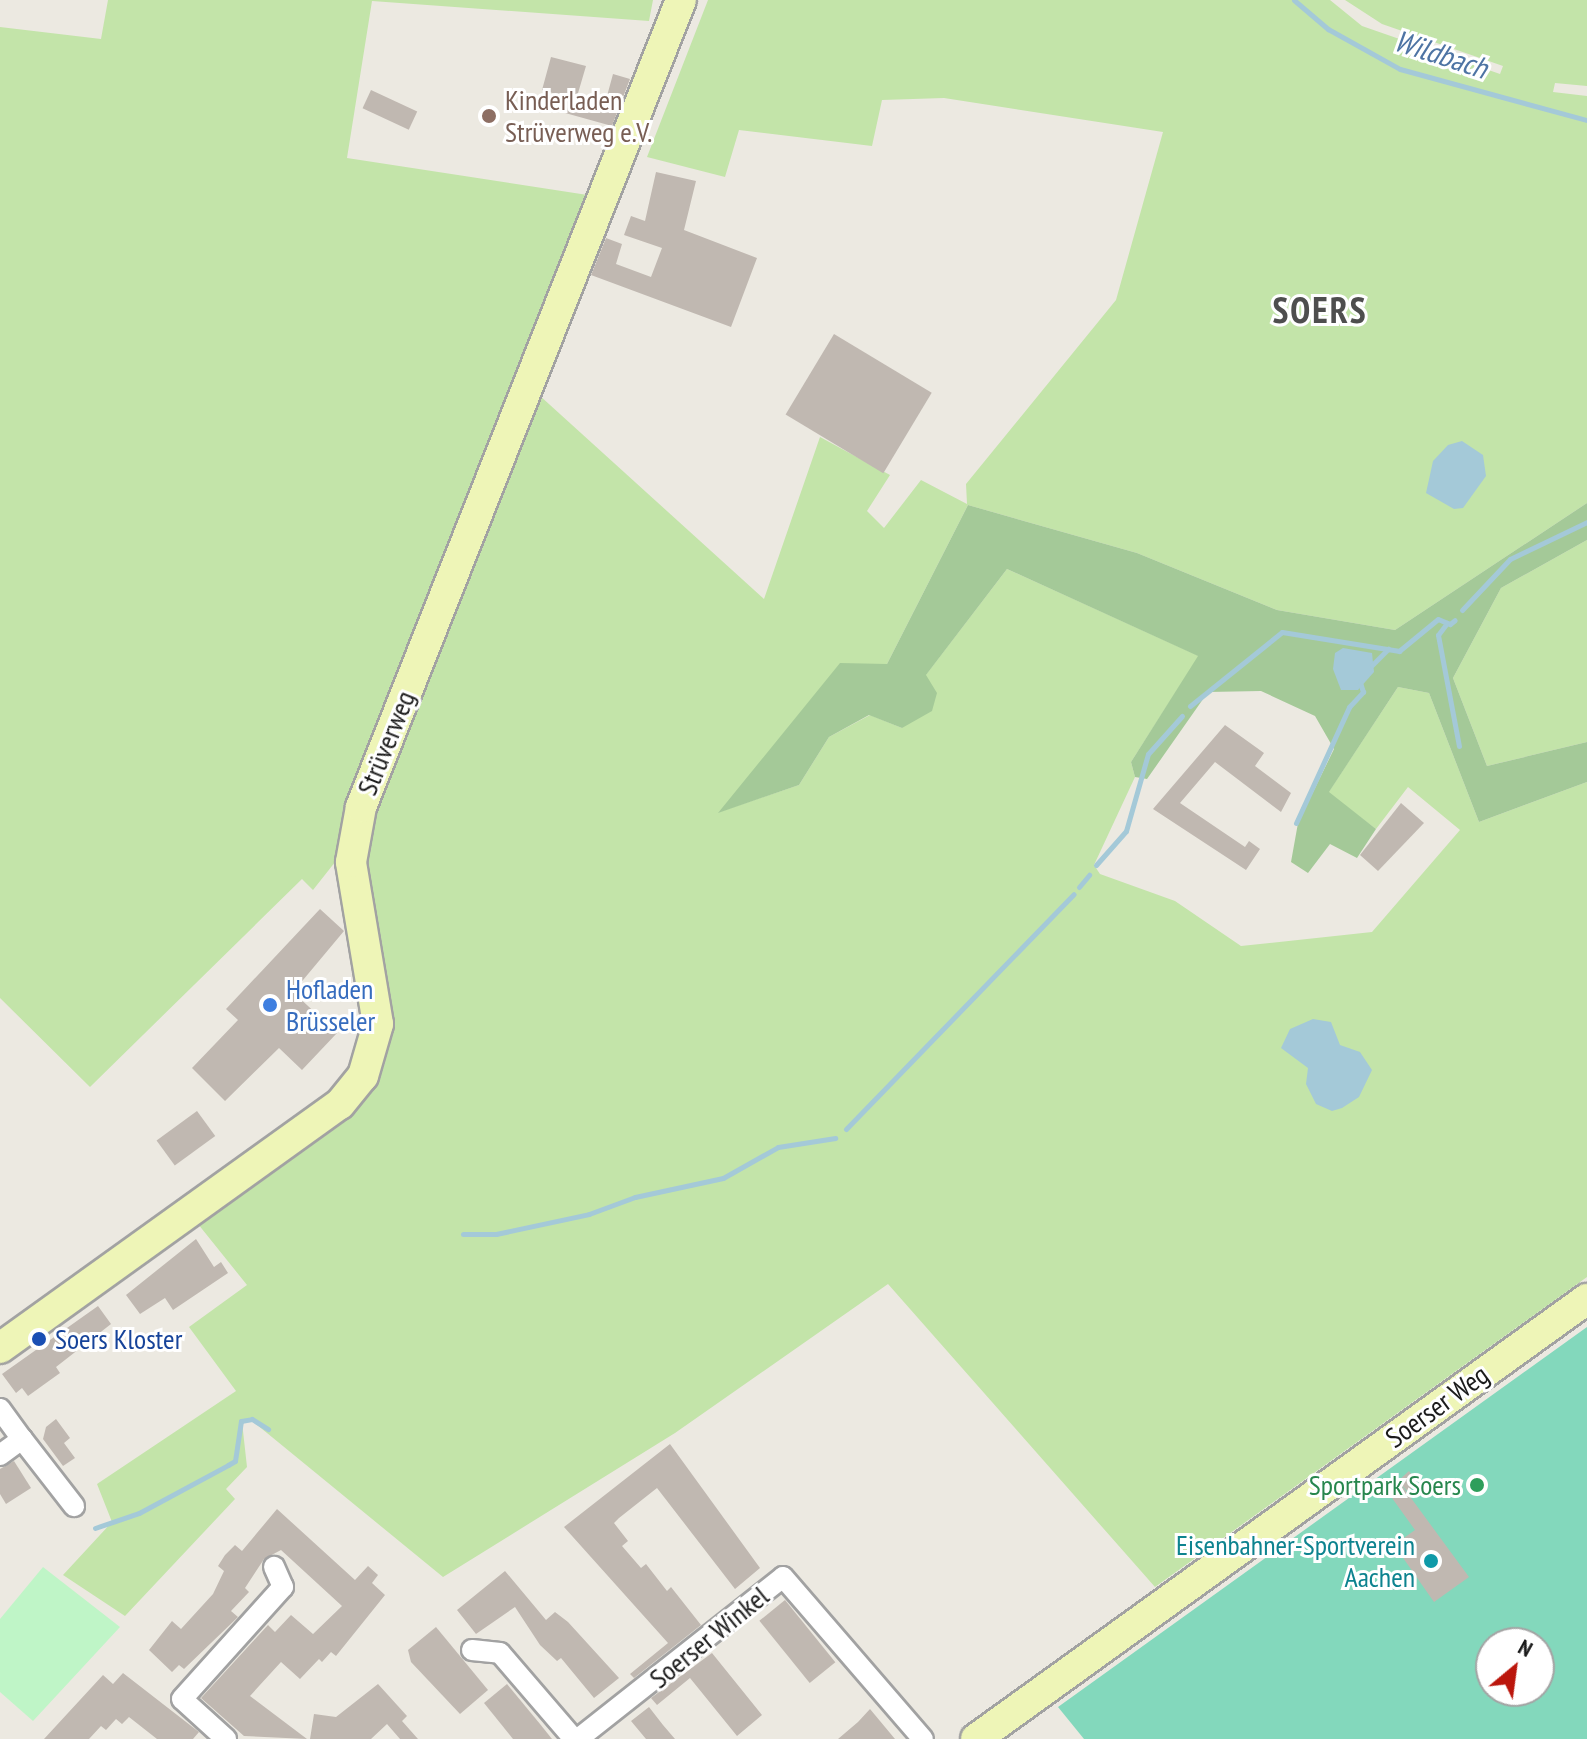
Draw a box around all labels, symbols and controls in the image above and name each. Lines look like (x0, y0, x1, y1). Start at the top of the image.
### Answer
water label: Wildbach (1390, 22, 1492, 86)
place label: Kinderladen Strüverweg e.V. (505, 83, 652, 149)
marker: Kinderladen Strüverweg e.V. (480, 107, 498, 125)
district label: SOERS (1272, 288, 1368, 332)
street label: Strüverweg (350, 686, 422, 800)
place label: Hofladen Brüsseler (286, 972, 375, 1038)
marker: Hofladen Brüsseler (261, 996, 279, 1014)
place label: Soers Kloster (55, 1322, 182, 1356)
marker: Soers Kloster (30, 1330, 48, 1348)
street label: Soerser Weg (1379, 1357, 1495, 1455)
place label: Sportpark Soers (1308, 1468, 1461, 1502)
marker: Sportpark Soers (1468, 1476, 1486, 1494)
place label: Eisenbahner-Sportverein Aachen (1176, 1528, 1415, 1594)
marker: Eisenbahner-Sportverein Aachen (1422, 1552, 1440, 1570)
street label: Soerser Winkel (643, 1579, 775, 1695)
north arrow (1475, 1627, 1555, 1707)
text: N (1514, 1633, 1538, 1663)

